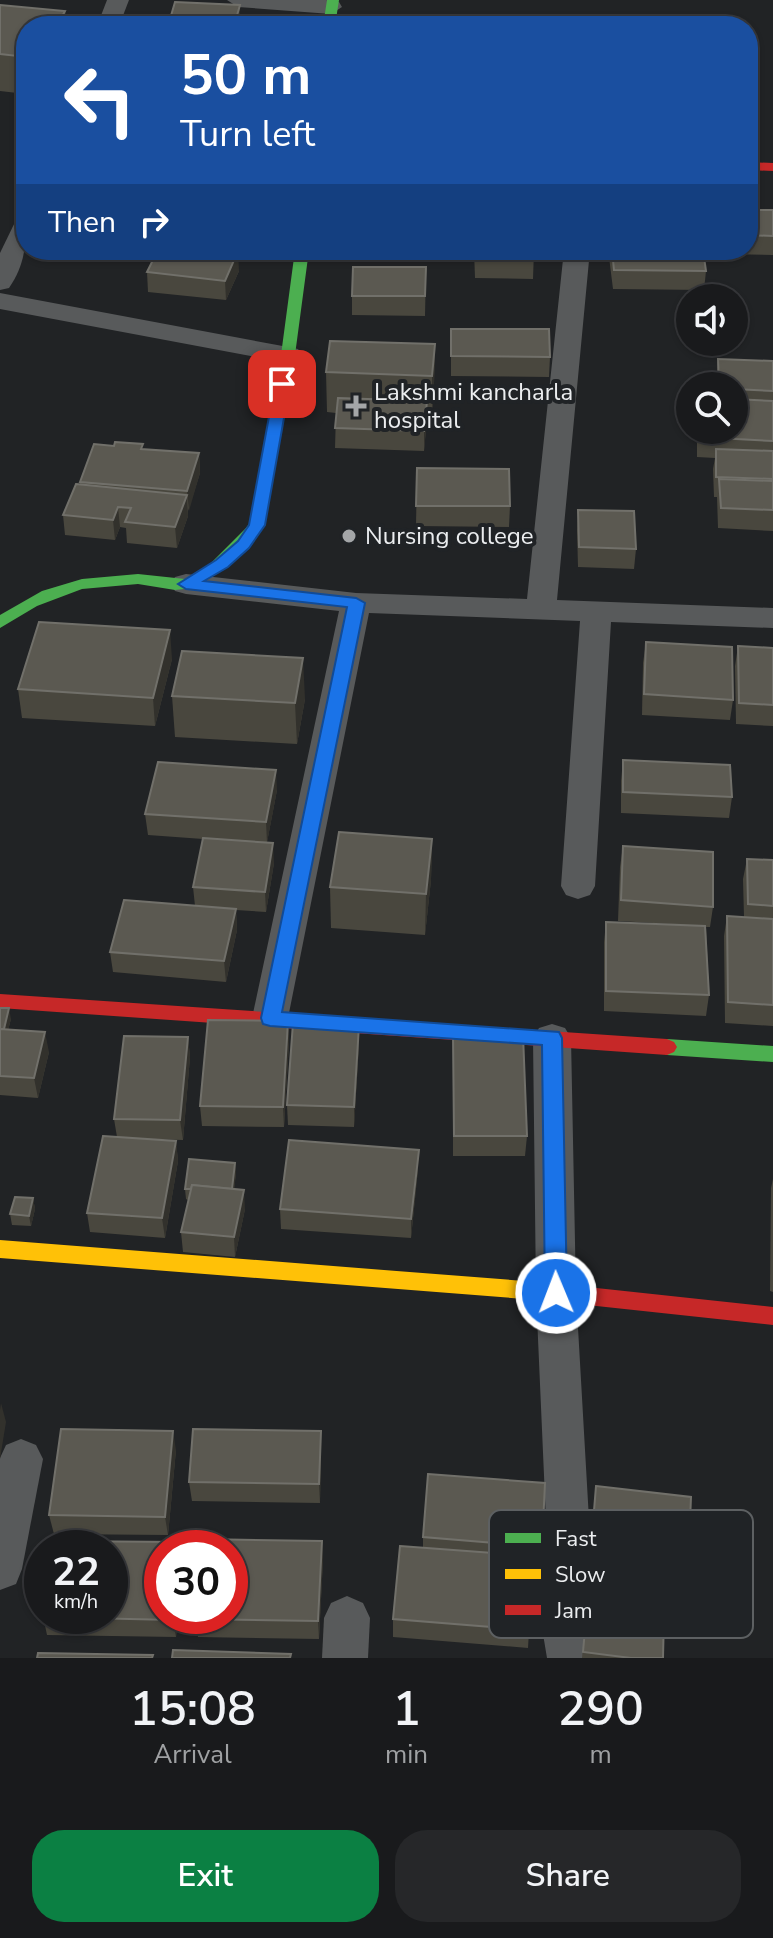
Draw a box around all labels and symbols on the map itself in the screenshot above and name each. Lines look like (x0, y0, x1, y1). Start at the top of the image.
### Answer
pin (248, 350, 316, 418)
place label: Lakshmi kancharla hospital (374, 376, 573, 436)
marker: Lakshmi kancharla hospital (345, 395, 367, 417)
place label: Nursing college (365, 520, 534, 552)
marker: Nursing college (340, 527, 358, 545)
position arrow (514, 1251, 598, 1335)
legend (489, 1510, 753, 1638)
text: Fast (555, 1524, 597, 1554)
speed limit sign: 30 (144, 1530, 248, 1634)
text: Slow (555, 1560, 606, 1590)
text: Jam (554, 1596, 593, 1626)

